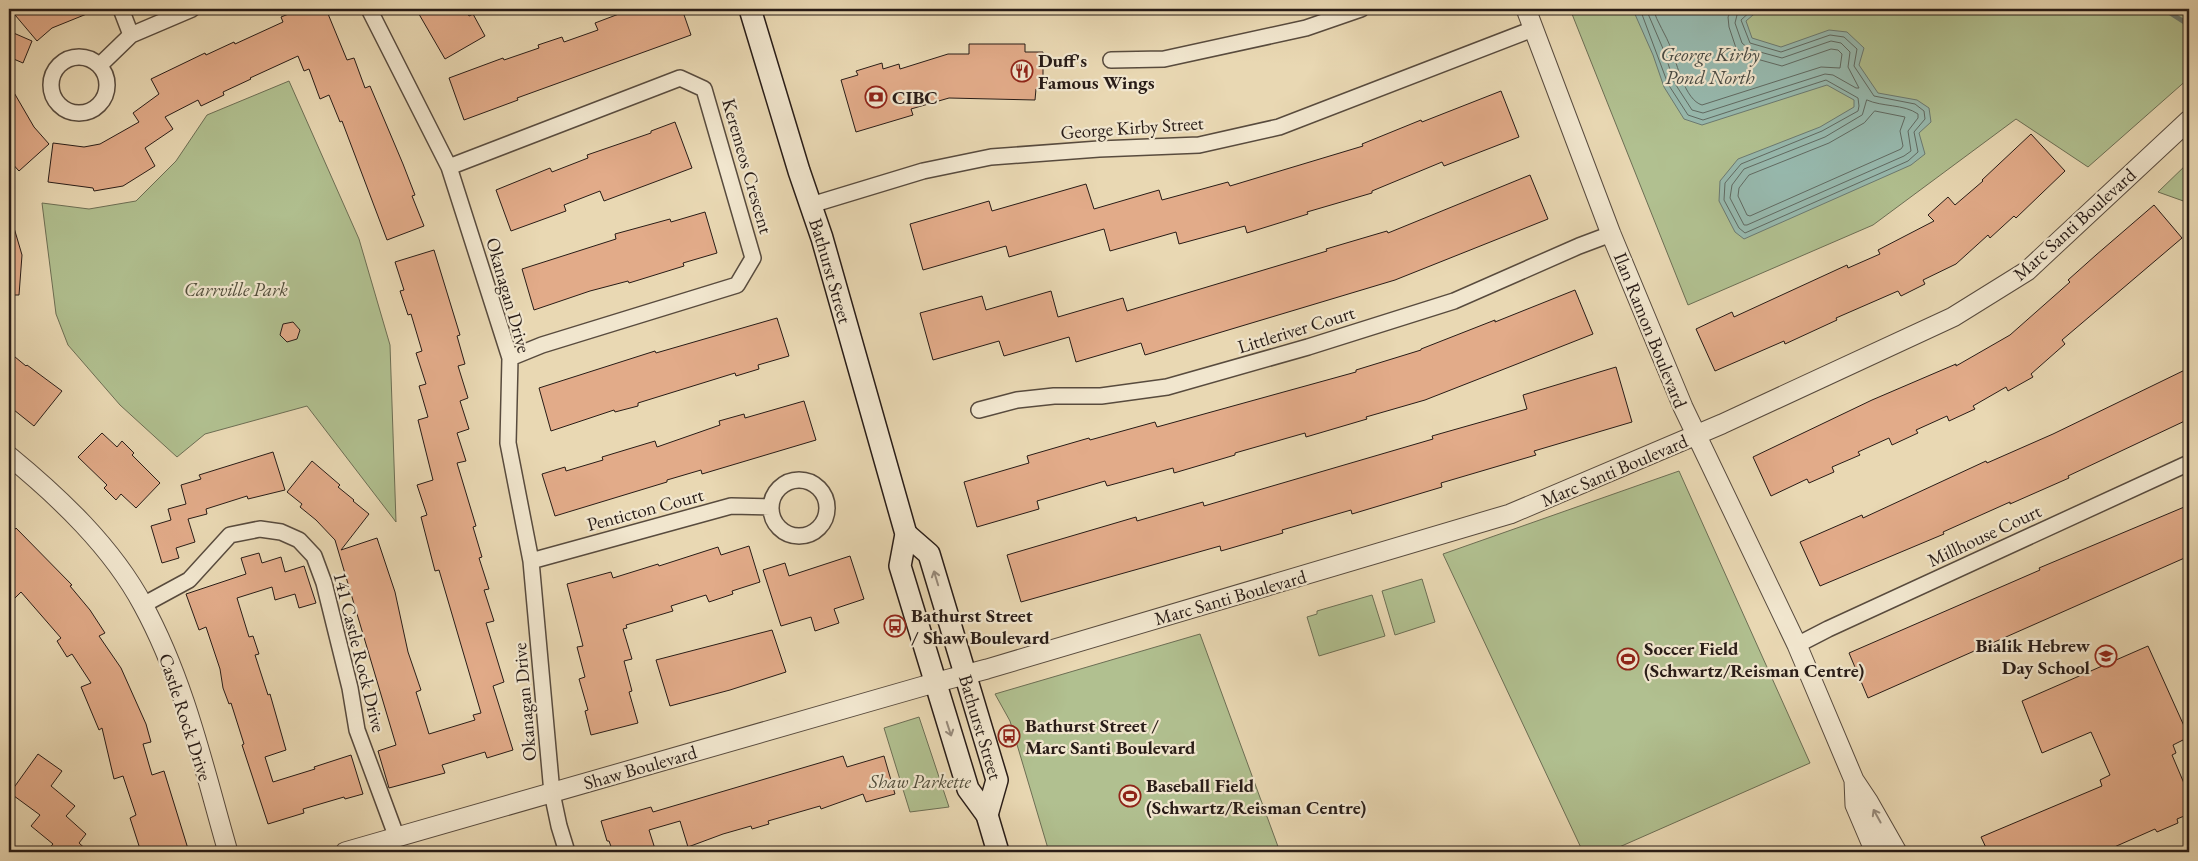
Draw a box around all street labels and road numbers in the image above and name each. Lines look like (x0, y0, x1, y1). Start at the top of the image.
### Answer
street label: Keremeos Crescent (716, 96, 779, 237)
street label: George Kirby Street (1060, 110, 1204, 145)
street label: Marc Santi Boulevard (2008, 162, 2141, 286)
street label: Bathurst Street (803, 215, 858, 326)
street label: Okanagan Drive (480, 235, 537, 356)
street label: Ilan Ramon Boulevard (1608, 249, 1693, 412)
street label: Littleriver Court (1235, 300, 1358, 359)
street label: Marc Santi Boulevard (1537, 428, 1692, 513)
street label: Penticton Court (584, 482, 706, 537)
street label: Millhouse Court (1923, 498, 2045, 573)
street label: Marc Santi Boulevard (1151, 564, 1310, 631)
street label: 141 Castle Rock Drive (328, 569, 391, 735)
street label: Okanagan Drive (507, 642, 542, 762)
street label: Castle Rock Drive (153, 650, 218, 784)
street label: Bathurst Street (953, 671, 1008, 783)
street label: Shaw Boulevard (581, 739, 700, 796)

